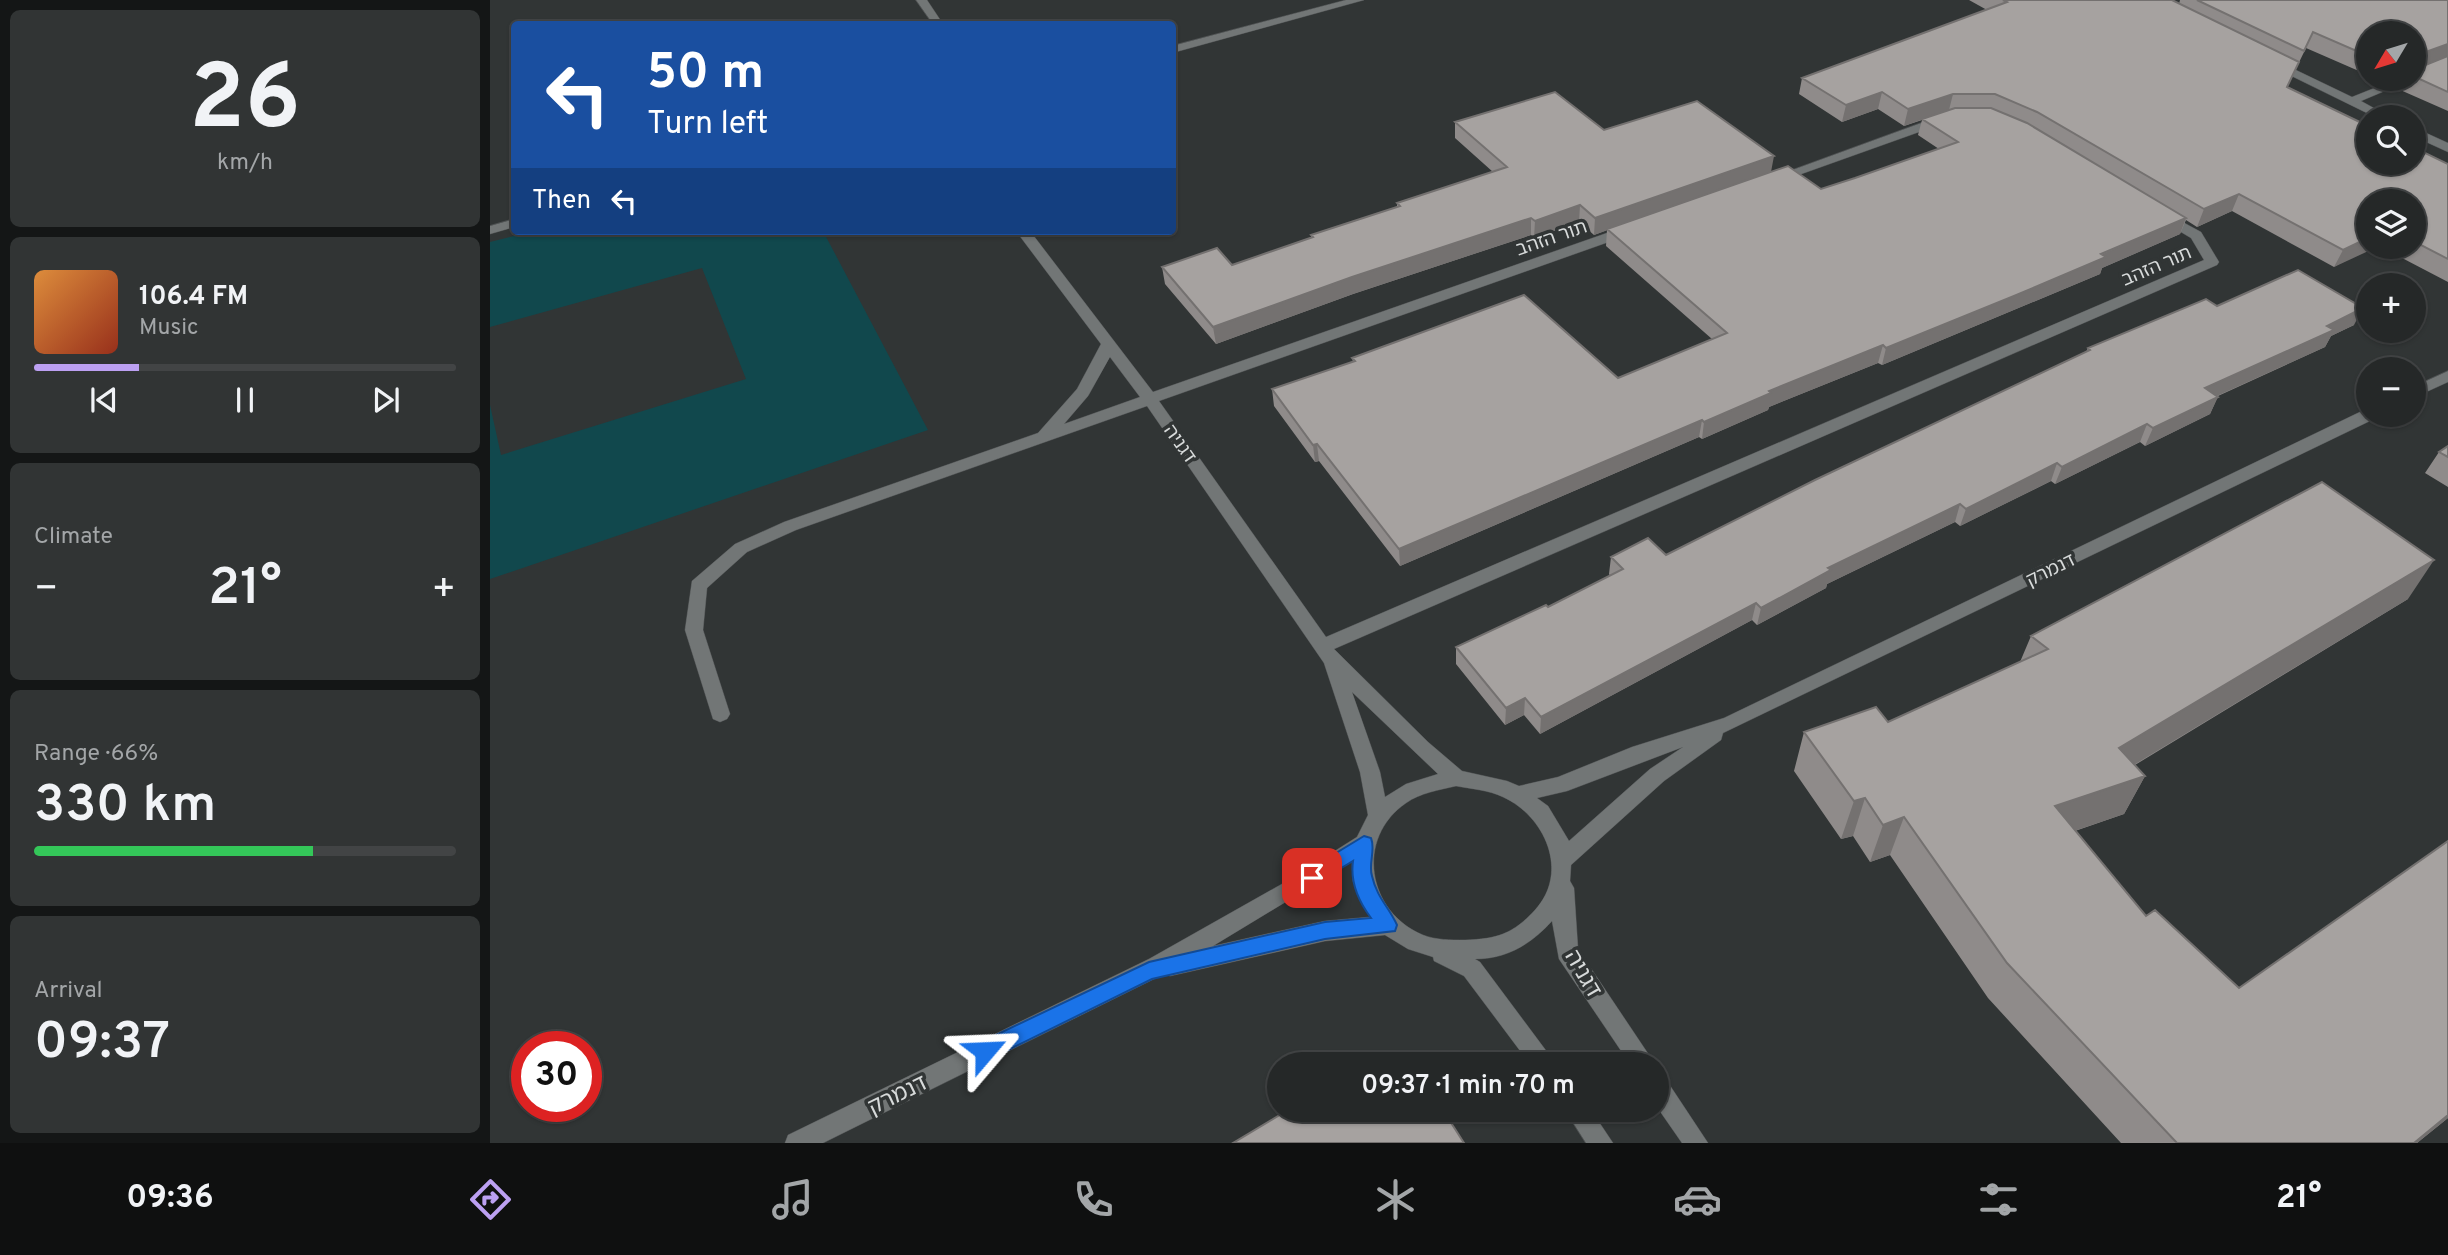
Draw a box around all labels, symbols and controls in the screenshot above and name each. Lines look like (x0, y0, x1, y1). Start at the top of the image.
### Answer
north arrow (2356, 21, 2426, 91)
map controls (2356, 21, 2426, 427)
text: 50 m (647, 44, 764, 106)
text: 26 (189, 46, 301, 161)
icon: left (532, 49, 623, 140)
text: Turn left (647, 105, 768, 145)
button: search (2356, 105, 2426, 175)
text: km/h (217, 149, 273, 178)
icon: left (605, 182, 643, 220)
text: Then (532, 185, 591, 218)
button: layers (2356, 189, 2426, 259)
street label: תור הזהב (1513, 216, 1590, 262)
street label: תור הזהב (2118, 241, 2195, 292)
button: + (2356, 273, 2426, 343)
text: 106.4 FM (139, 281, 248, 314)
text: Music (139, 314, 199, 343)
button: − (2356, 357, 2426, 427)
icon: previous (85, 381, 123, 419)
icon: pause (226, 381, 264, 419)
icon: next (367, 381, 405, 419)
street label: דגניה (1158, 420, 1201, 468)
text: Climate (34, 523, 113, 552)
street label: דנמרק (2022, 549, 2079, 593)
text: 21° (208, 557, 282, 623)
text: − (34, 566, 59, 615)
text: + (431, 566, 456, 615)
text: Range · 66% (34, 740, 158, 769)
text: 330 km (34, 774, 216, 840)
pin (1282, 848, 1342, 908)
icon: arrive (1293, 859, 1331, 897)
street label: דגניה (1557, 945, 1607, 1003)
text: Arrival (34, 977, 103, 1006)
text: 09:37 (34, 1011, 170, 1077)
position arrow (948, 1014, 1022, 1088)
speed limit sign: 30 (511, 1031, 602, 1122)
street label: דנמרק (864, 1069, 933, 1123)
text: 09:37 · 1 min · 70 m (1361, 1070, 1575, 1103)
icon: directions (466, 1175, 515, 1224)
icon: music (768, 1175, 817, 1224)
icon: phone (1069, 1175, 1118, 1224)
icon: climate (1371, 1175, 1420, 1224)
icon: car (1673, 1175, 1722, 1224)
icon: filters (1974, 1175, 2023, 1224)
text: 09:36 (126, 1179, 214, 1219)
text: 21° (2276, 1179, 2322, 1219)

